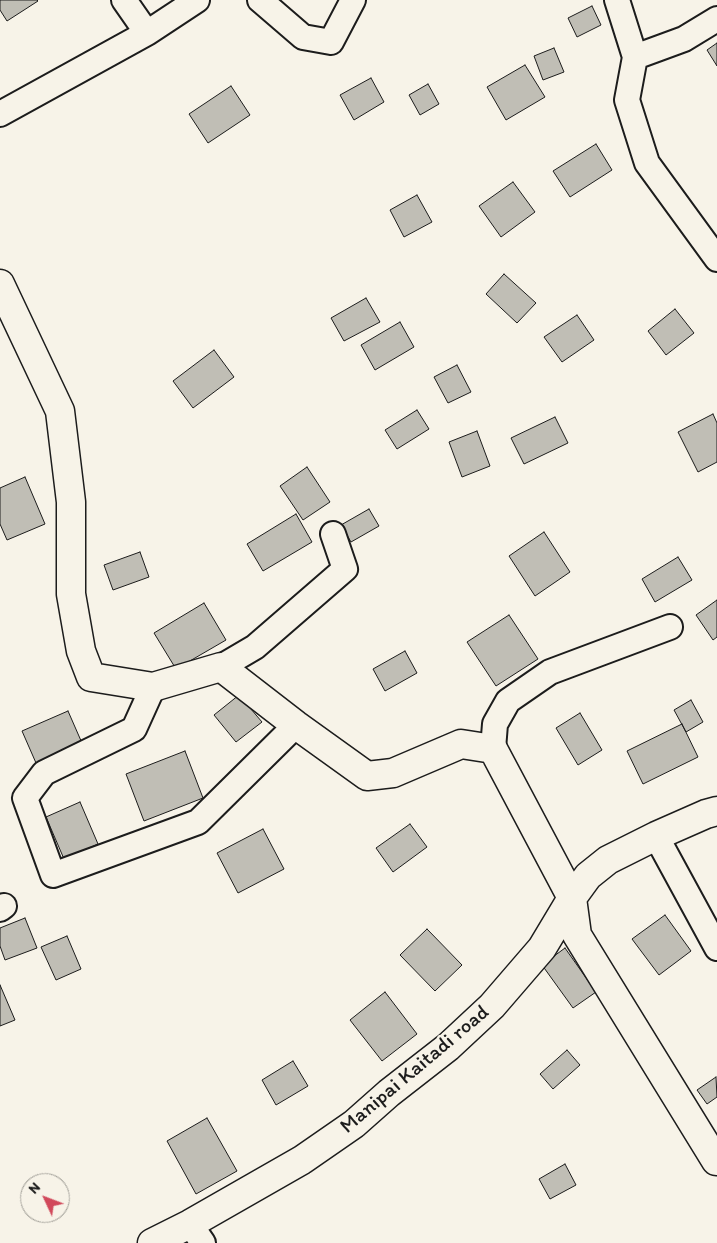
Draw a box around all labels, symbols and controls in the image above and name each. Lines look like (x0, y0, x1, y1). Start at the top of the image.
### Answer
street label: Manipai Kaitadi road (335, 1000, 495, 1140)
north arrow (20, 1173, 70, 1223)
text: N (25, 1179, 44, 1197)

